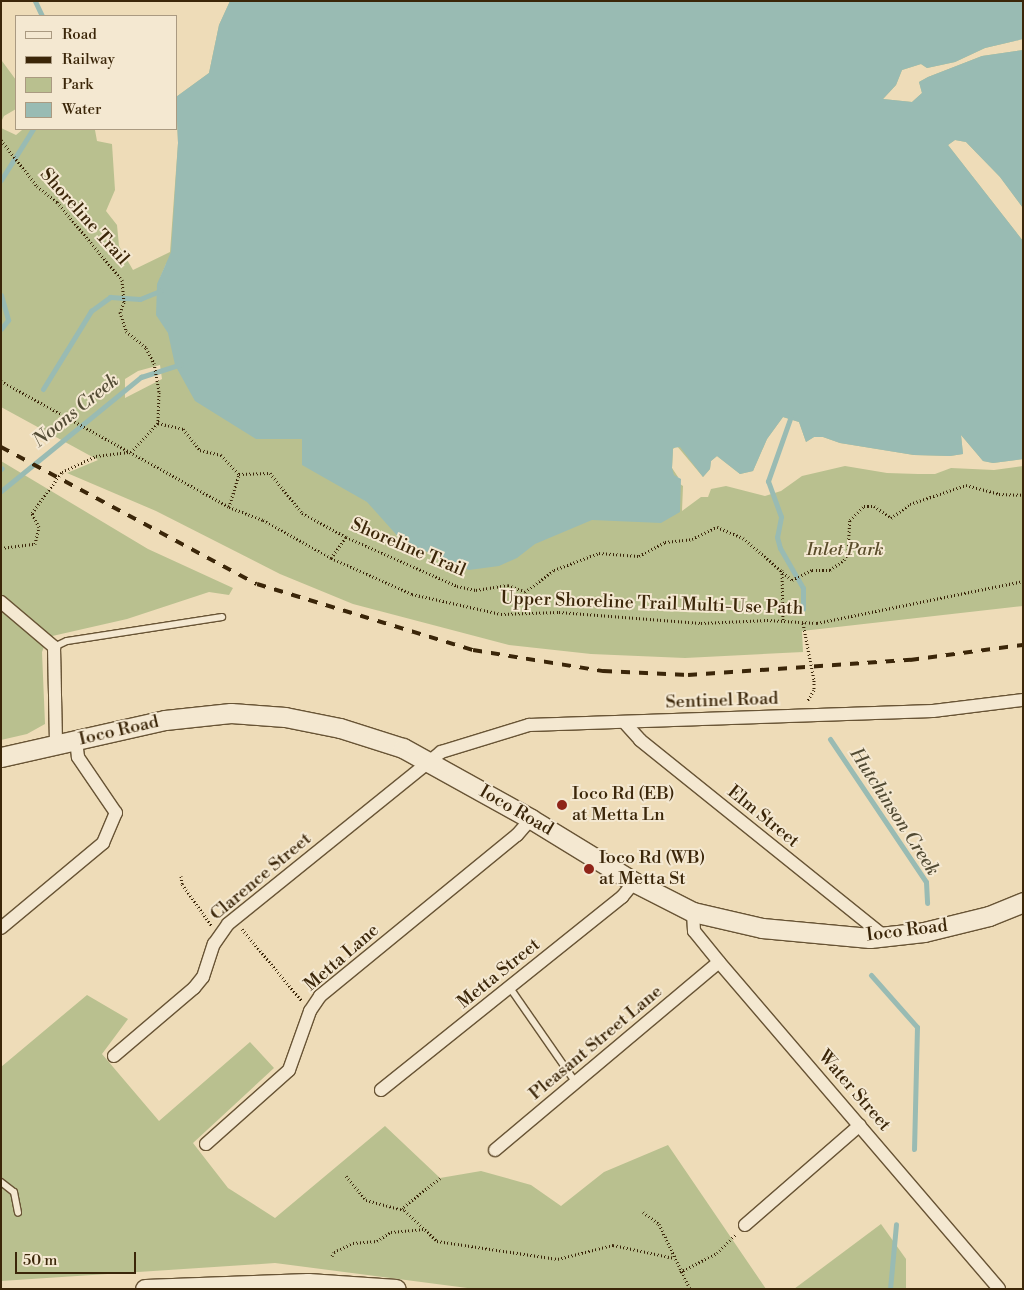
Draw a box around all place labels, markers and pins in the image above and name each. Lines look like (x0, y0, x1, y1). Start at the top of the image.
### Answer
place label: Ioco Rd (EB) at Metta Ln (572, 784, 674, 826)
marker: Ioco Rd (EB) at Metta Ln (556, 799, 568, 811)
place label: Ioco Rd (WB) at Metta St (599, 848, 705, 891)
marker: Ioco Rd (WB) at Metta St (583, 863, 595, 875)

